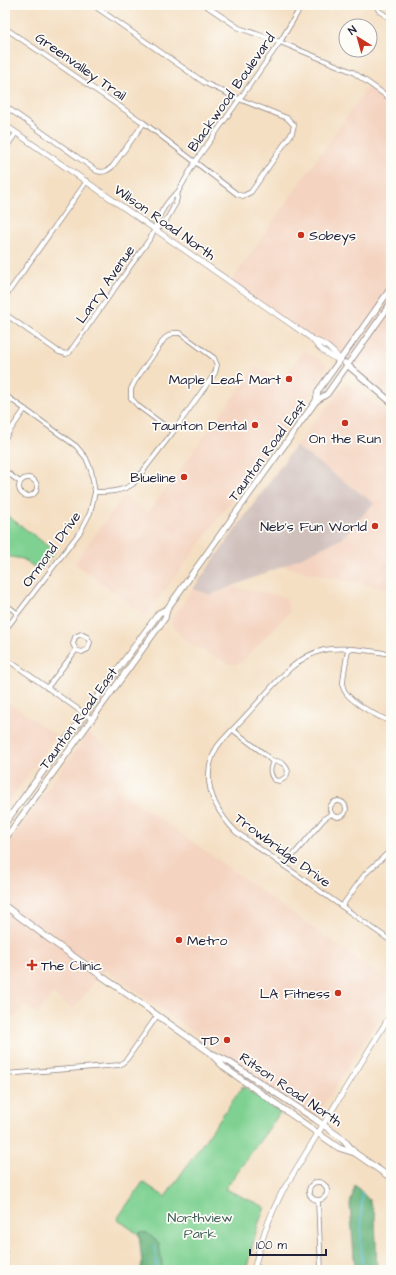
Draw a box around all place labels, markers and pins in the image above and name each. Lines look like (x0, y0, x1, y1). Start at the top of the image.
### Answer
place label: Sobeys (309, 226, 356, 246)
marker: Sobeys (296, 230, 306, 240)
place label: Maple Leaf Mart (169, 370, 281, 390)
marker: Maple Leaf Mart (284, 374, 294, 384)
place label: Taunton Dental (152, 416, 247, 436)
marker: On the Run (340, 418, 350, 428)
marker: Taunton Dental (250, 420, 260, 430)
place label: On the Run (309, 429, 381, 449)
place label: Blueline (130, 468, 176, 488)
marker: Blueline (179, 472, 189, 482)
place label: Neb's Fun World (260, 517, 367, 537)
marker: Neb's Fun World (370, 521, 380, 531)
place label: Metro (187, 931, 228, 951)
marker: Metro (174, 935, 184, 945)
place label: The Clinic (41, 956, 102, 976)
marker: The Clinic (26, 959, 38, 971)
place label: LA Fitness (260, 984, 330, 1004)
marker: LA Fitness (333, 988, 343, 998)
place label: TD (201, 1031, 219, 1051)
marker: TD (222, 1035, 232, 1045)

